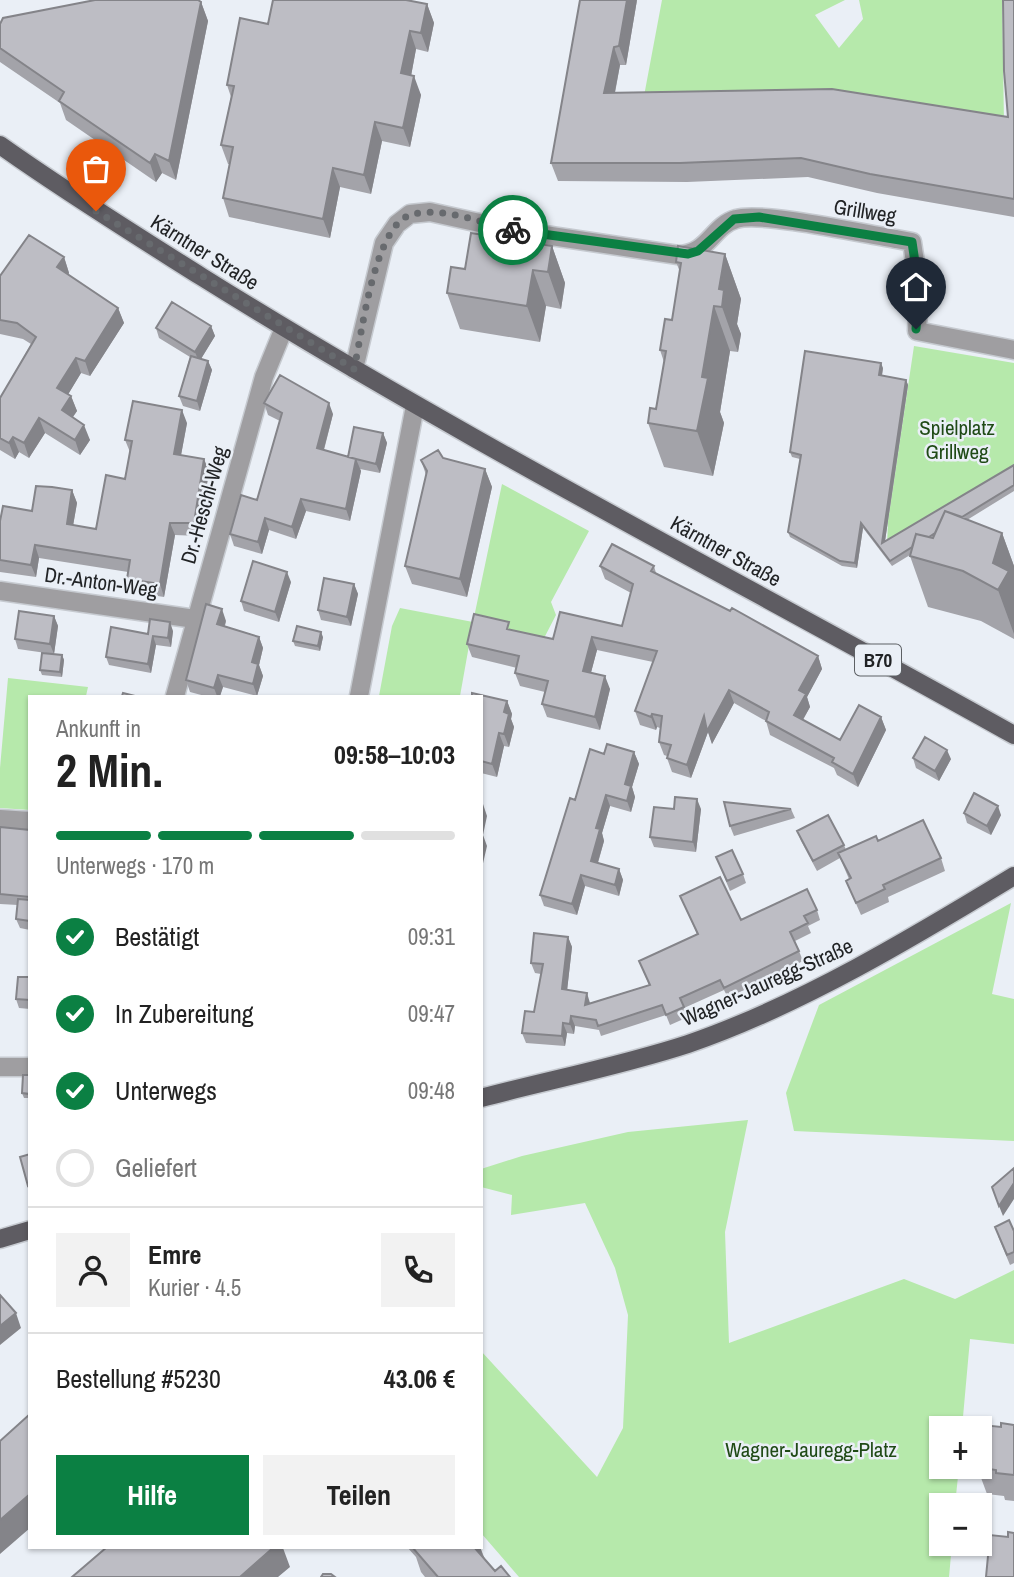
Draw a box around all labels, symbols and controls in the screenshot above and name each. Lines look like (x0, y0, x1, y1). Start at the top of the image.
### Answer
pin (66, 139, 126, 211)
icon: bag (77, 150, 115, 188)
street label: Grillweg (832, 192, 899, 230)
courier (478, 195, 548, 265)
street label: Kärntner Straße (145, 207, 265, 297)
icon: bike (494, 211, 532, 249)
pin (886, 257, 946, 329)
icon: home (897, 268, 935, 306)
park label: Spielplatz Grillweg (919, 413, 995, 466)
street label: Dr.-Heschl-Weg (173, 442, 235, 567)
street label: Kärntner Straße (665, 509, 787, 593)
street label: Dr.-Anton-Weg (43, 560, 160, 604)
road number: B70 (855, 645, 901, 676)
text: Ankunft in (56, 713, 141, 744)
text: 09:58–10:03 (334, 737, 455, 772)
text: 2 Min. (56, 739, 163, 801)
text: Unterwegs · 170 m (56, 850, 214, 881)
icon: check (56, 918, 94, 956)
text: Bestätigt (115, 919, 199, 954)
text: 09:31 (408, 921, 455, 952)
street label: Wagner-Jauregg-Straße (677, 931, 857, 1033)
icon: check (56, 995, 94, 1033)
text: In Zubereitung (115, 996, 254, 1031)
text: 09:47 (408, 998, 455, 1029)
icon: check (56, 1072, 94, 1110)
text: Unterwegs (115, 1073, 217, 1108)
text: 09:48 (408, 1075, 455, 1106)
text: Geliefert (115, 1150, 197, 1185)
button: person (56, 1233, 130, 1307)
button: phone (381, 1233, 455, 1307)
text: Emre (148, 1237, 201, 1272)
text: Kurier · 4.5 (148, 1272, 241, 1303)
text: Bestellung #5230 (56, 1361, 221, 1396)
text: 43.06 € (384, 1361, 455, 1396)
map controls (929, 1416, 992, 1556)
button: + (929, 1416, 992, 1479)
park label: Wagner-Jauregg-Platz (725, 1435, 897, 1464)
button: Hilfe (56, 1455, 249, 1535)
button: Teilen (263, 1455, 455, 1535)
button: − (929, 1493, 992, 1556)

